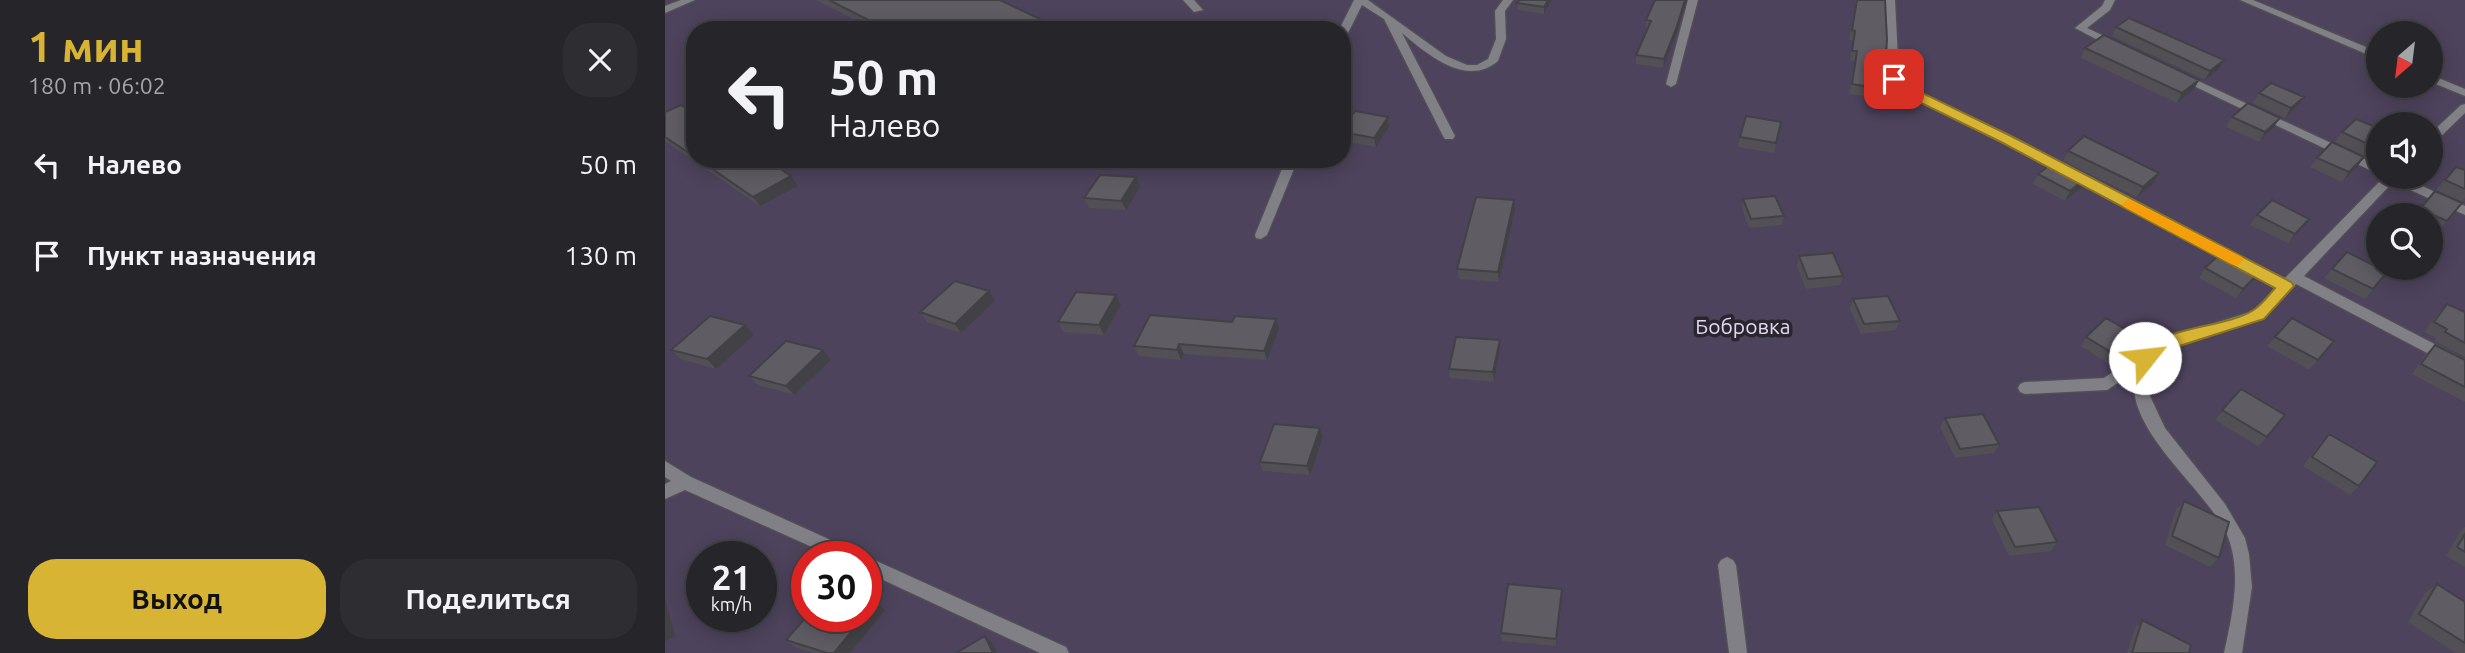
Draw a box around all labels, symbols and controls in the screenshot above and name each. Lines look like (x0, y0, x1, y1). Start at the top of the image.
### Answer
north arrow (2366, 21, 2443, 98)
map controls (2366, 21, 2443, 280)
text: 1 мин (28, 23, 144, 70)
button: close (563, 23, 637, 97)
icon: left (714, 49, 805, 140)
text: 50 m (829, 49, 938, 104)
pin (1864, 49, 1924, 109)
icon: arrive (1875, 60, 1913, 98)
text: 180 m · 06:02 (28, 73, 166, 98)
text: Налево (829, 107, 941, 143)
button: sound (2366, 112, 2443, 189)
icon: left (28, 146, 66, 184)
text: Налево (87, 150, 182, 179)
text: 50 m (579, 150, 637, 179)
button: search (2366, 203, 2443, 280)
icon: arrive (28, 237, 66, 275)
text: Пункт назначения (87, 241, 317, 270)
text: 130 m (565, 241, 637, 270)
park label: Бобровка (1695, 314, 1791, 338)
position arrow (2108, 321, 2182, 395)
speed limit sign: 30 (791, 541, 882, 632)
text: 21 (712, 557, 751, 597)
button: Выход (28, 559, 326, 639)
button: Поделиться (340, 559, 637, 639)
text: km/h (711, 594, 752, 614)

